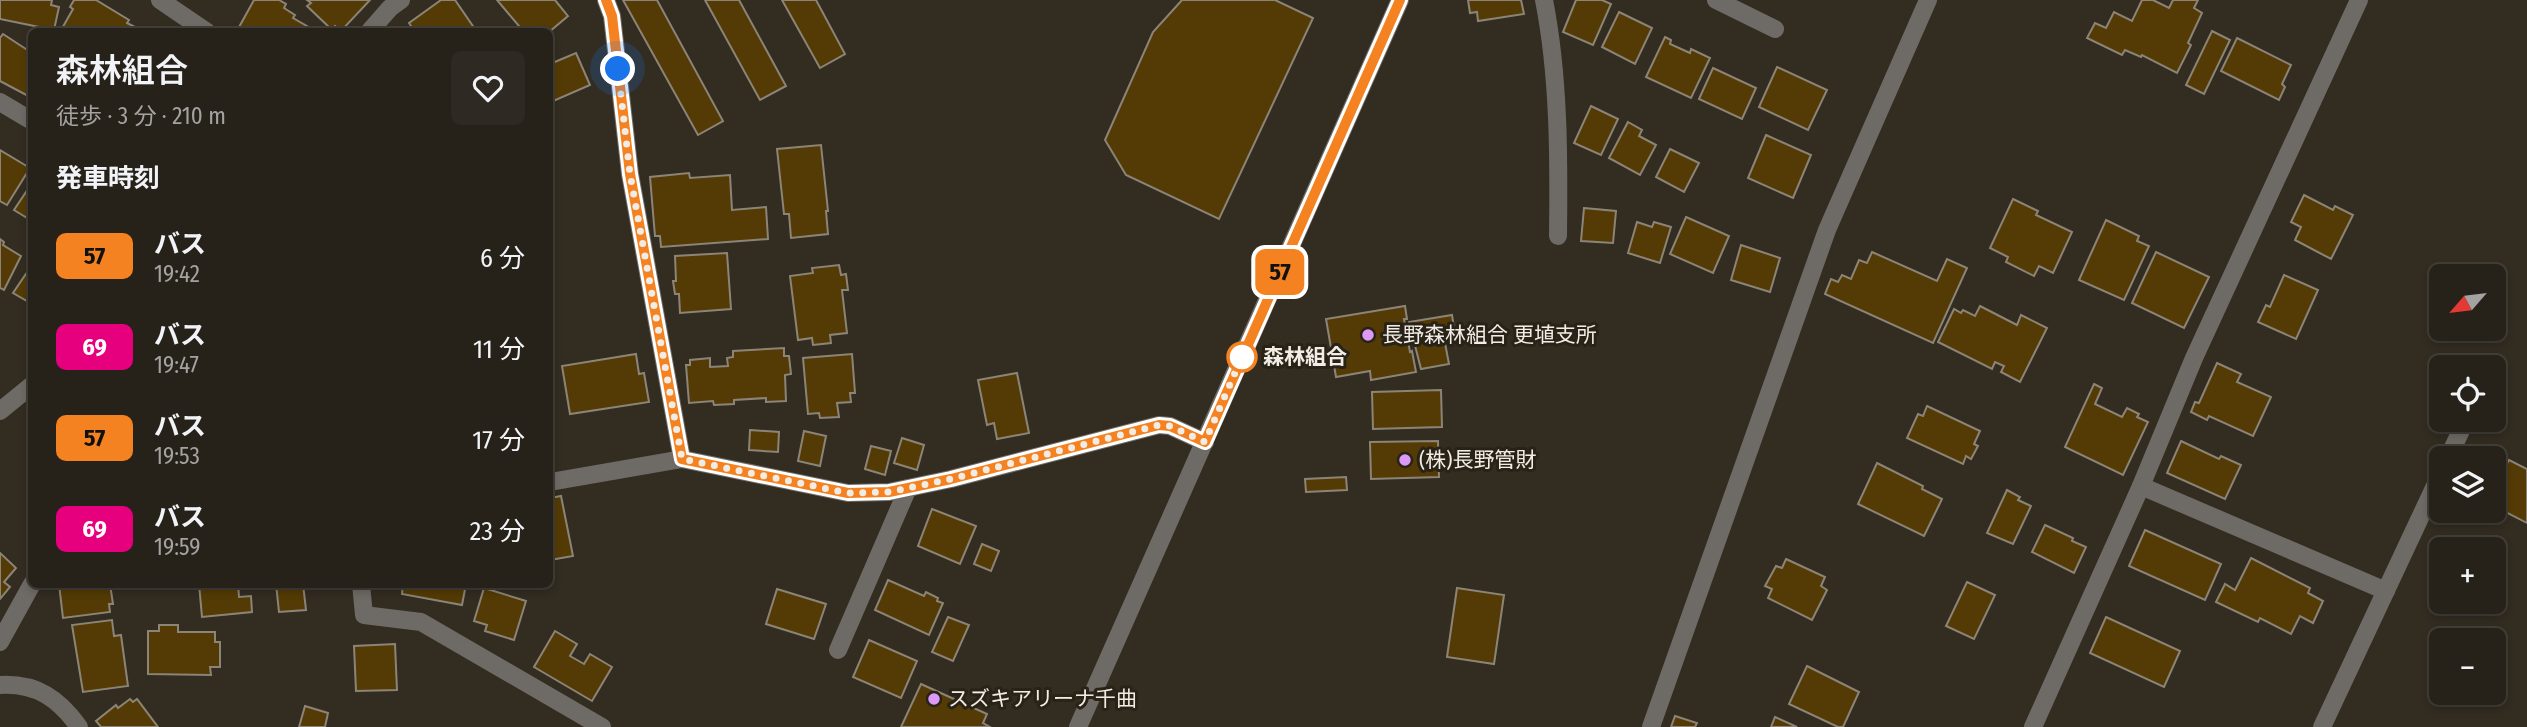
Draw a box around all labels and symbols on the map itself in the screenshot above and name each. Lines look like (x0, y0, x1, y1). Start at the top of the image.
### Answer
your location (600, 51, 635, 86)
line badge: 57 (1248, 249, 1312, 295)
north arrow (2429, 264, 2506, 341)
place label: 長野森林組合 更埴支所 (1382, 322, 1597, 348)
marker: 長野森林組合 更埴支所 (1360, 327, 1376, 343)
marker: 森林組合 (1227, 342, 1257, 372)
place label: 森林組合 (1263, 344, 1347, 370)
place label: (株)長野管財 (1419, 447, 1536, 473)
marker: (株)長野管財 (1397, 452, 1413, 468)
place label: スズキアリーナ千曲 (948, 686, 1137, 712)
marker: スズキアリーナ千曲 (926, 691, 942, 707)

